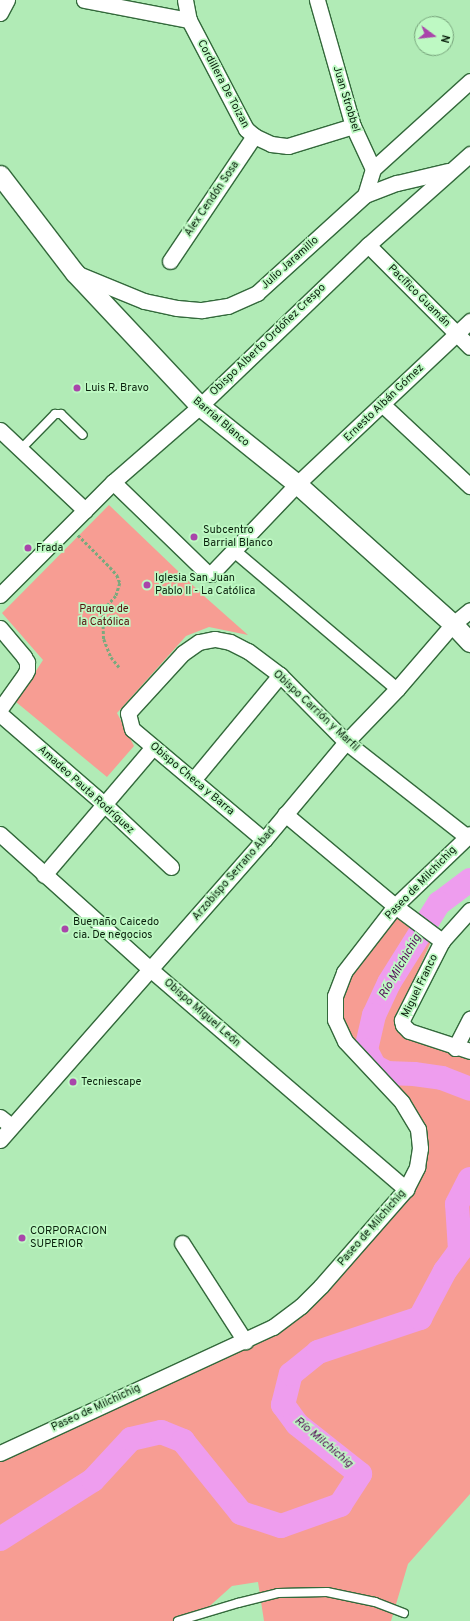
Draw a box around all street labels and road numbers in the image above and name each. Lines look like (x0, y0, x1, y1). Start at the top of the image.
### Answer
street label: Cordillera De Toizan (194, 37, 252, 131)
street label: Juan Strobbel (330, 64, 362, 134)
street label: Álex Cendón Sosa (182, 159, 242, 239)
street label: Julio Jaramillo (259, 234, 321, 292)
street label: Pacífico Guamán (385, 262, 453, 330)
street label: Obispo Alberto Ordóñez Crespo (207, 281, 329, 399)
street label: Ernesto Albán Gómez (341, 361, 427, 445)
street label: Barrial Blanco (190, 394, 252, 450)
street label: Obispo Carrión y Marfil (270, 668, 362, 754)
street label: Obispo Checa y Barra (147, 740, 237, 818)
street label: Amadeo Pauta Rodríguez (35, 743, 137, 837)
street label: Arzobispo Serrano Abad (190, 824, 278, 924)
street label: Paseo de Milchichig (383, 844, 459, 922)
street label: Miguel Franco (399, 952, 441, 1020)
street label: Obispo Miguel León (161, 976, 243, 1050)
street label: Paseo de Milchichig (335, 1187, 409, 1269)
street label: Paseo de Milchichig (49, 1382, 143, 1434)

